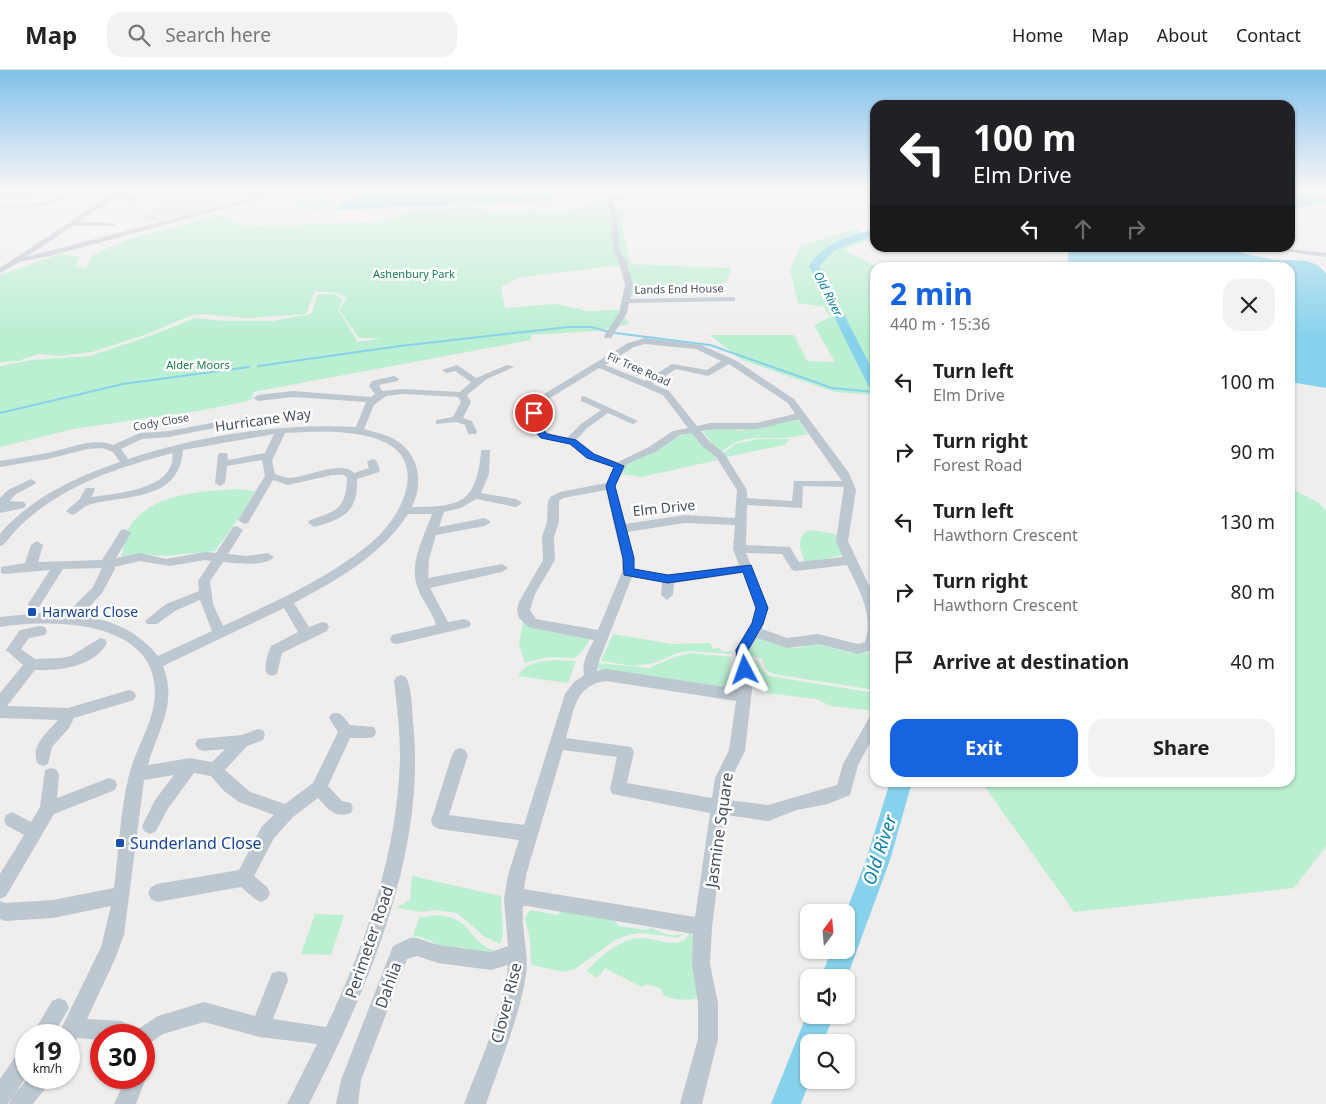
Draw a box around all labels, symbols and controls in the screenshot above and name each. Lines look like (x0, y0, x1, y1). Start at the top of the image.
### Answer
search box (107, 12, 457, 57)
text: Map (25, 18, 77, 51)
icon: search (125, 21, 153, 49)
text: Search here (165, 22, 271, 48)
text: Home (1012, 23, 1063, 47)
text: Map (1091, 23, 1129, 47)
text: About (1157, 23, 1208, 47)
text: Contact (1236, 23, 1301, 47)
text: 100 m (973, 114, 1076, 161)
icon: left (890, 120, 955, 185)
text: Elm Drive (973, 159, 1072, 189)
icon: left (1016, 215, 1044, 243)
icon: ahead (1069, 215, 1097, 243)
icon: right (1122, 215, 1150, 243)
park label: Ashenbury Park (373, 266, 455, 281)
water label: Old River (810, 268, 848, 320)
text: 2 min (890, 273, 973, 314)
button: close (1223, 279, 1275, 331)
street label: Lands End House (634, 280, 724, 297)
text: 440 m · 15:36 (890, 313, 990, 335)
street label: Fir Tree Road (605, 348, 673, 389)
park label: Alder Moors (166, 357, 230, 372)
text: Turn left (933, 358, 1014, 384)
icon: left (890, 368, 918, 396)
text: 100 m (1220, 369, 1275, 395)
text: Elm Drive (933, 384, 1005, 406)
pin (513, 392, 555, 434)
icon: arrive (520, 399, 548, 427)
street label: Hurricane Way (214, 403, 313, 436)
street label: Cody Close (132, 409, 190, 434)
text: Turn right (933, 428, 1028, 454)
icon: right (890, 438, 918, 466)
text: 90 m (1231, 439, 1275, 465)
text: Forest Road (933, 454, 1022, 476)
street label: Elm Drive (632, 495, 696, 520)
text: Turn left (933, 498, 1014, 524)
icon: left (890, 508, 918, 536)
text: 130 m (1220, 509, 1275, 535)
text: Hawthorn Crescent (933, 524, 1078, 546)
text: Turn right (933, 568, 1028, 594)
icon: right (890, 578, 918, 606)
text: 80 m (1231, 579, 1275, 605)
text: Hawthorn Crescent (933, 594, 1078, 616)
place label: Harward Close (42, 602, 138, 621)
marker: Harward Close (26, 606, 38, 618)
position arrow (718, 643, 770, 695)
icon: arrive (890, 648, 918, 676)
text: Arrive at destination (933, 649, 1129, 675)
text: 40 m (1231, 649, 1275, 675)
button: Exit (890, 719, 1078, 777)
button: Share (1088, 719, 1275, 777)
street label: Jasmine Square (700, 771, 738, 891)
water label: Old River (856, 811, 902, 888)
place label: Sunderland Close (130, 832, 262, 854)
marker: Sunderland Close (114, 837, 126, 849)
street label: Perimeter Road (339, 883, 399, 1001)
north arrow (800, 904, 855, 959)
map controls (800, 904, 855, 1089)
street label: Dahlia (369, 959, 407, 1011)
street label: Clover Rise (485, 960, 527, 1046)
button: sound (800, 969, 855, 1024)
speed limit sign: 30 (90, 1024, 155, 1089)
text: 19 (33, 1033, 62, 1067)
button: search (800, 1034, 855, 1089)
text: km/h (33, 1060, 62, 1077)

